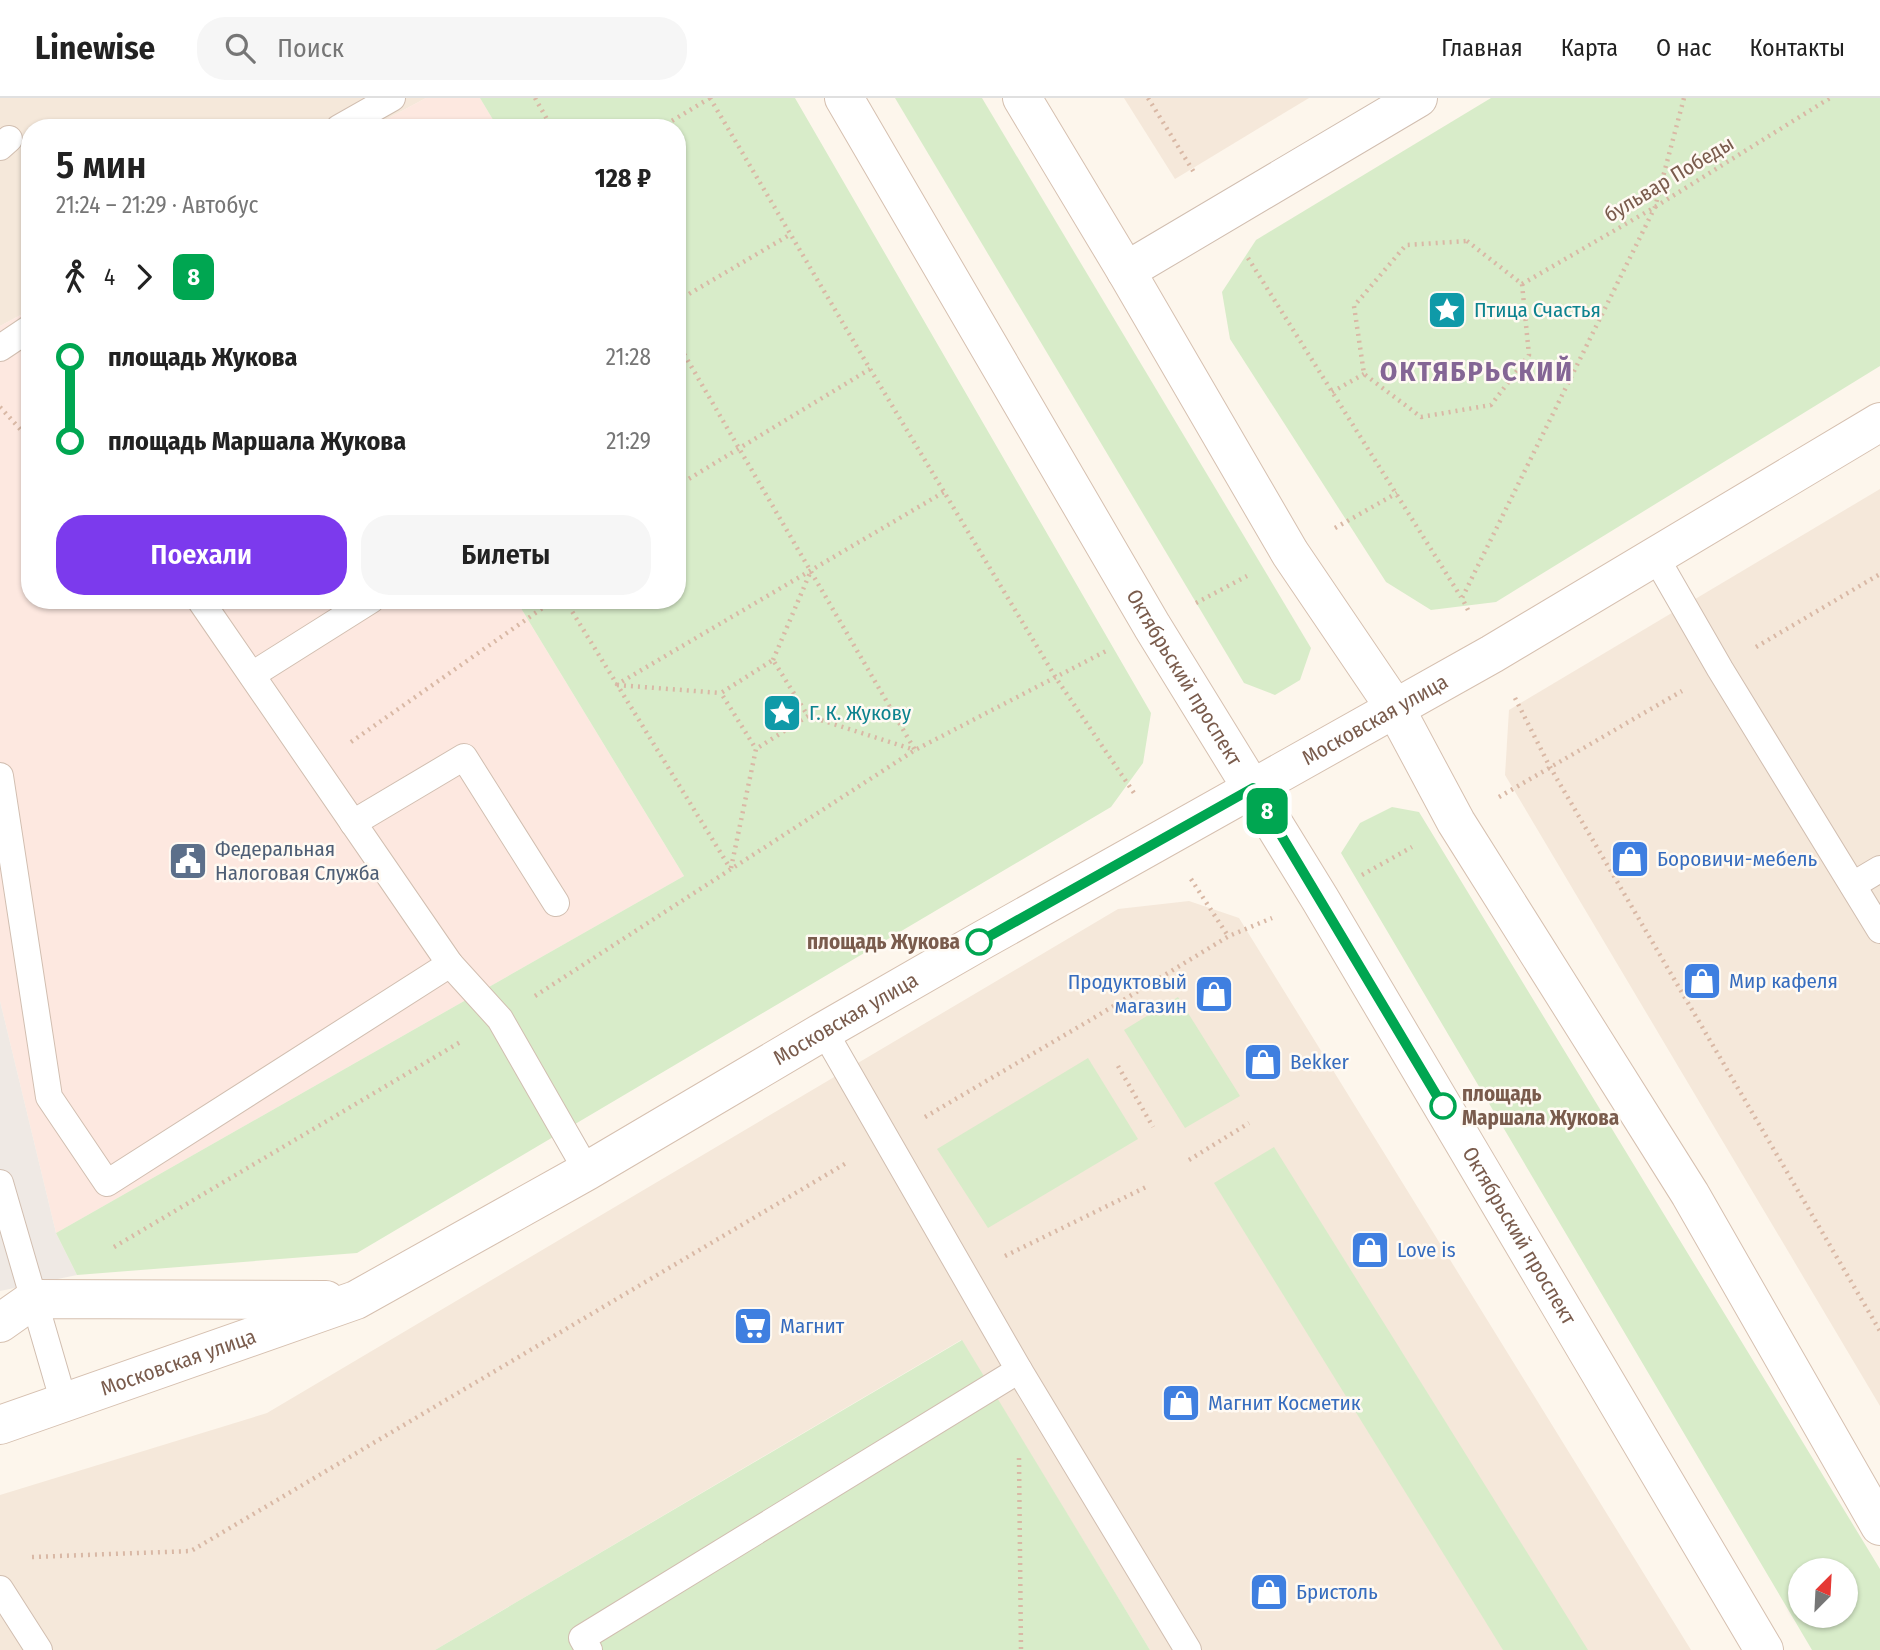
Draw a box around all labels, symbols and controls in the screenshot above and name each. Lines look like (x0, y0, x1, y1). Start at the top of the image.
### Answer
search box (197, 17, 687, 80)
text: Linewise (35, 28, 155, 68)
icon: search (221, 29, 259, 67)
text: Поиск (277, 33, 344, 64)
text: Главная (1441, 34, 1523, 62)
text: Карта (1561, 34, 1618, 62)
text: О нас (1656, 34, 1711, 62)
text: Контакты (1749, 34, 1845, 62)
street label: бульвар Победы (1599, 130, 1739, 228)
text: 5 мин (56, 142, 146, 188)
text: 128 ₽ (595, 163, 651, 194)
text: 21:24 – 21:29 · Автобус (56, 191, 258, 219)
icon: walk (56, 258, 94, 296)
icon: forward (125, 258, 163, 296)
text: 4 (104, 263, 115, 291)
text: 8 (187, 263, 200, 291)
place icon: Птица Счастья (1426, 289, 1468, 331)
place label: Птица Счастья (1474, 297, 1601, 323)
text: площадь Жукова (108, 342, 297, 373)
text: 21:28 (606, 343, 651, 371)
district label: ОКТЯБРЬСКИЙ (1380, 355, 1574, 388)
text: площадь Маршала Жукова (108, 426, 406, 457)
text: 21:29 (606, 427, 651, 455)
button: Поехали (56, 515, 347, 595)
button: Билеты (361, 515, 651, 595)
street label: Октябрьский проспект (1120, 585, 1248, 771)
street label: Московская улица (1298, 668, 1452, 771)
place icon: Г. К. Жукову (761, 692, 803, 734)
place label: Г. К. Жукову (809, 700, 912, 726)
line badge: 8 (1244, 788, 1290, 834)
text: 8 (1261, 797, 1273, 825)
place label: Федеральная Налоговая Служба (215, 836, 380, 886)
shop icon: Боровичи-мебель (1609, 838, 1651, 880)
public building icon: Федеральная Налоговая Служба (167, 840, 209, 882)
place label: Боровичи-мебель (1657, 846, 1818, 872)
place label: площадь Жукова (807, 929, 960, 955)
marker: площадь Жукова (966, 929, 992, 955)
shop icon: Мир кафеля (1681, 960, 1723, 1002)
street label: Московская улица (769, 967, 923, 1071)
place label: Мир кафеля (1729, 968, 1838, 994)
place label: Продуктовый магазин (1068, 969, 1187, 1019)
shop icon: Продуктовый магазин (1193, 973, 1235, 1015)
shop icon: Bekker (1242, 1041, 1284, 1083)
place label: Bekker (1290, 1049, 1350, 1075)
place label: площадь Маршала Жукова (1462, 1081, 1619, 1131)
marker: площадь Маршала Жукова (1430, 1093, 1456, 1119)
street label: Октябрьский проспект (1456, 1142, 1582, 1330)
shop icon: Love is (1349, 1229, 1391, 1271)
place label: Love is (1397, 1237, 1456, 1263)
supermarket icon: Магнит (732, 1305, 774, 1347)
place label: Магнит (780, 1313, 845, 1339)
street label: Московская улица (97, 1323, 260, 1402)
shop icon: Магнит Косметик (1160, 1382, 1202, 1424)
place label: Магнит Косметик (1208, 1390, 1361, 1416)
north arrow (1788, 1558, 1858, 1628)
map controls (1788, 1558, 1858, 1628)
shop icon: Бристоль (1248, 1571, 1290, 1613)
place label: Бристоль (1296, 1579, 1378, 1605)

